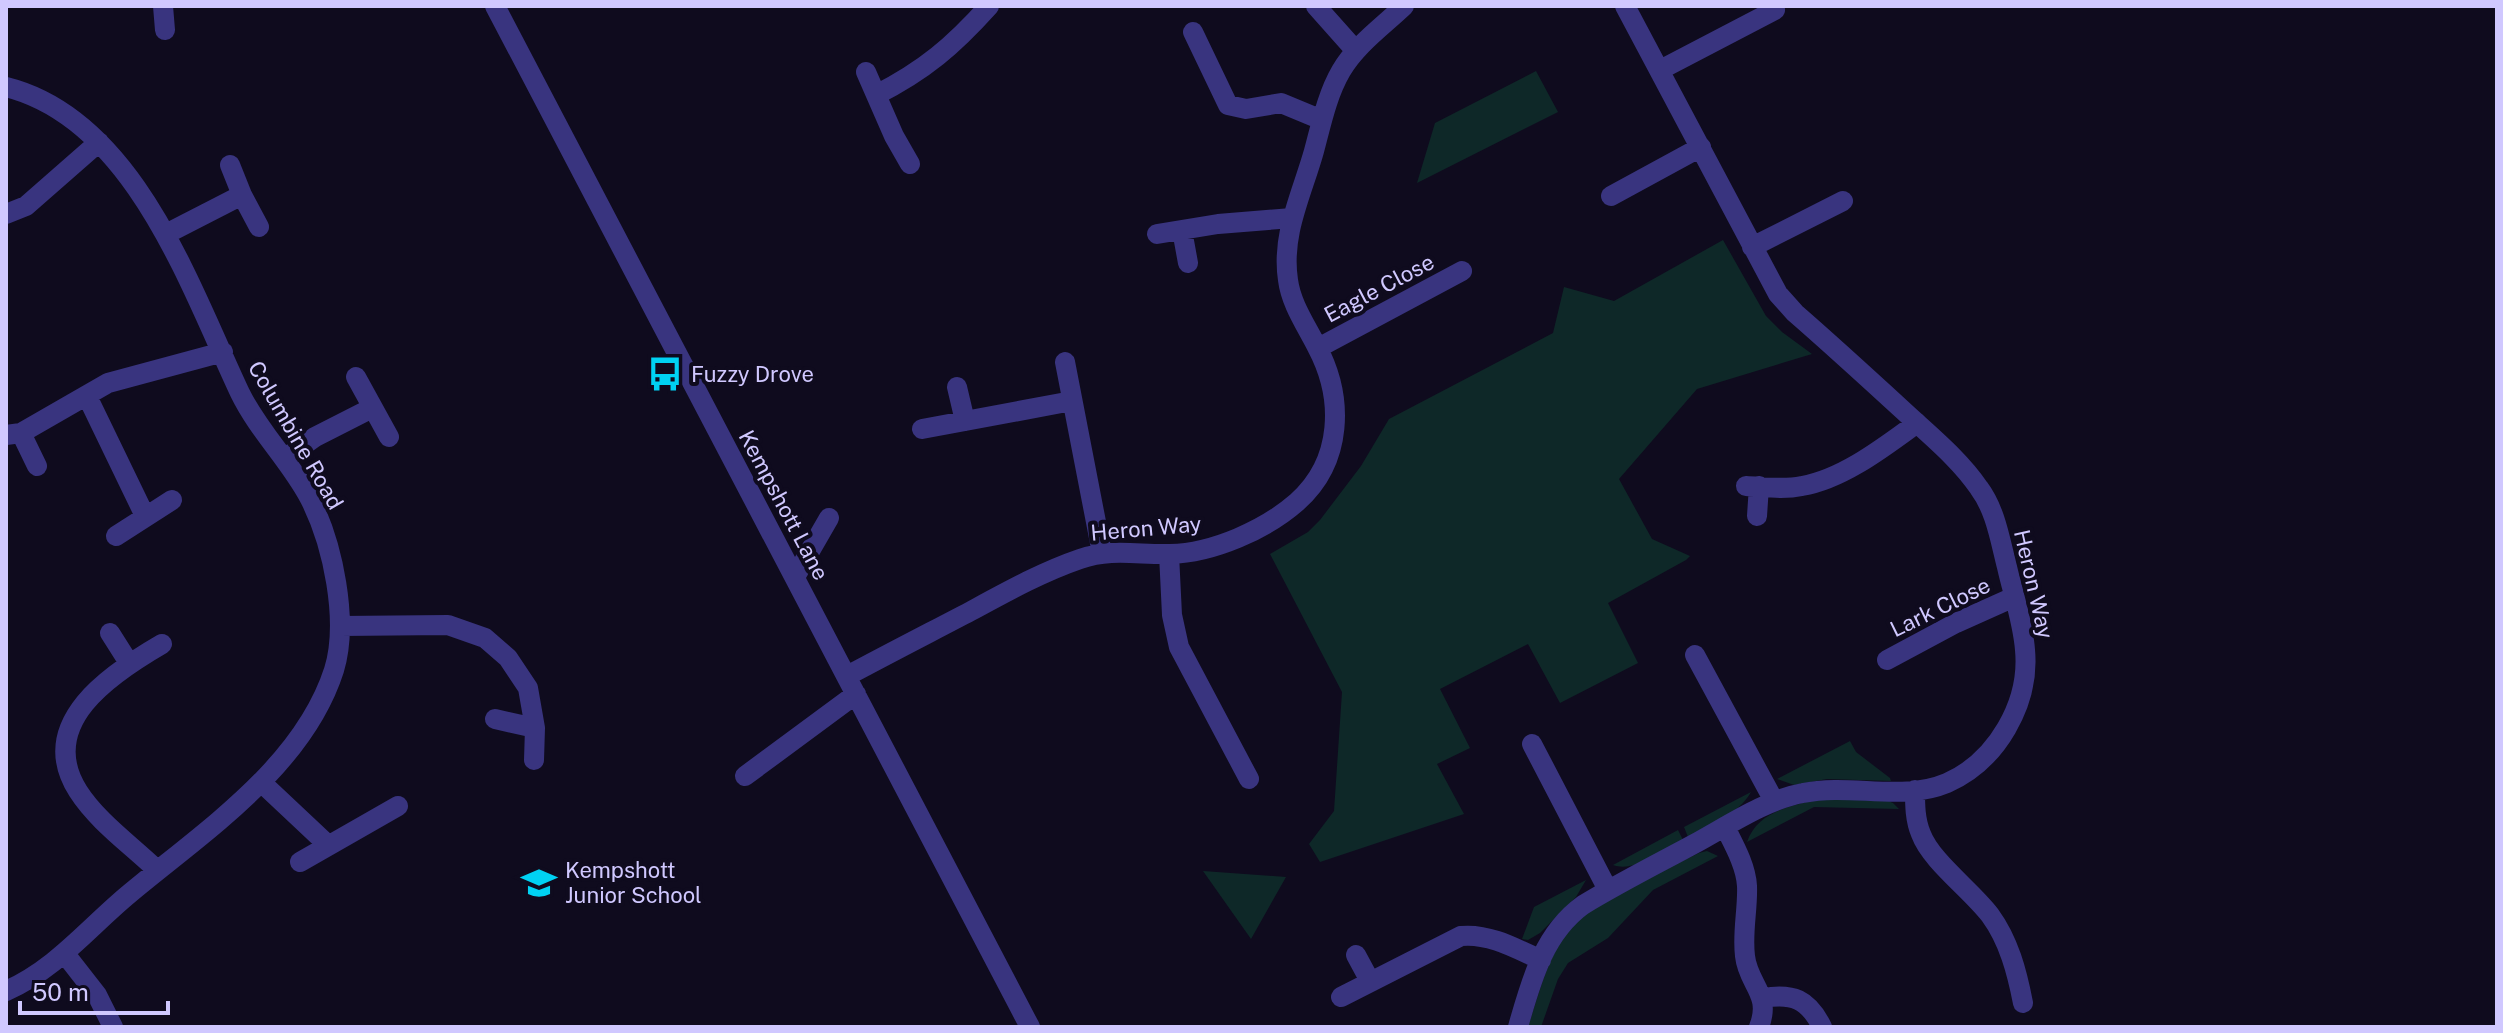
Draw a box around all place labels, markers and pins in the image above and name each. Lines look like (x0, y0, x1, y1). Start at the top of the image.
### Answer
bus stop icon: Fuzzy Drove (646, 355, 684, 393)
place label: Fuzzy Drove (691, 361, 814, 387)
place label: Kempshott Junior School (565, 857, 702, 908)
school or university icon: Kempshott Junior School (520, 864, 558, 902)

